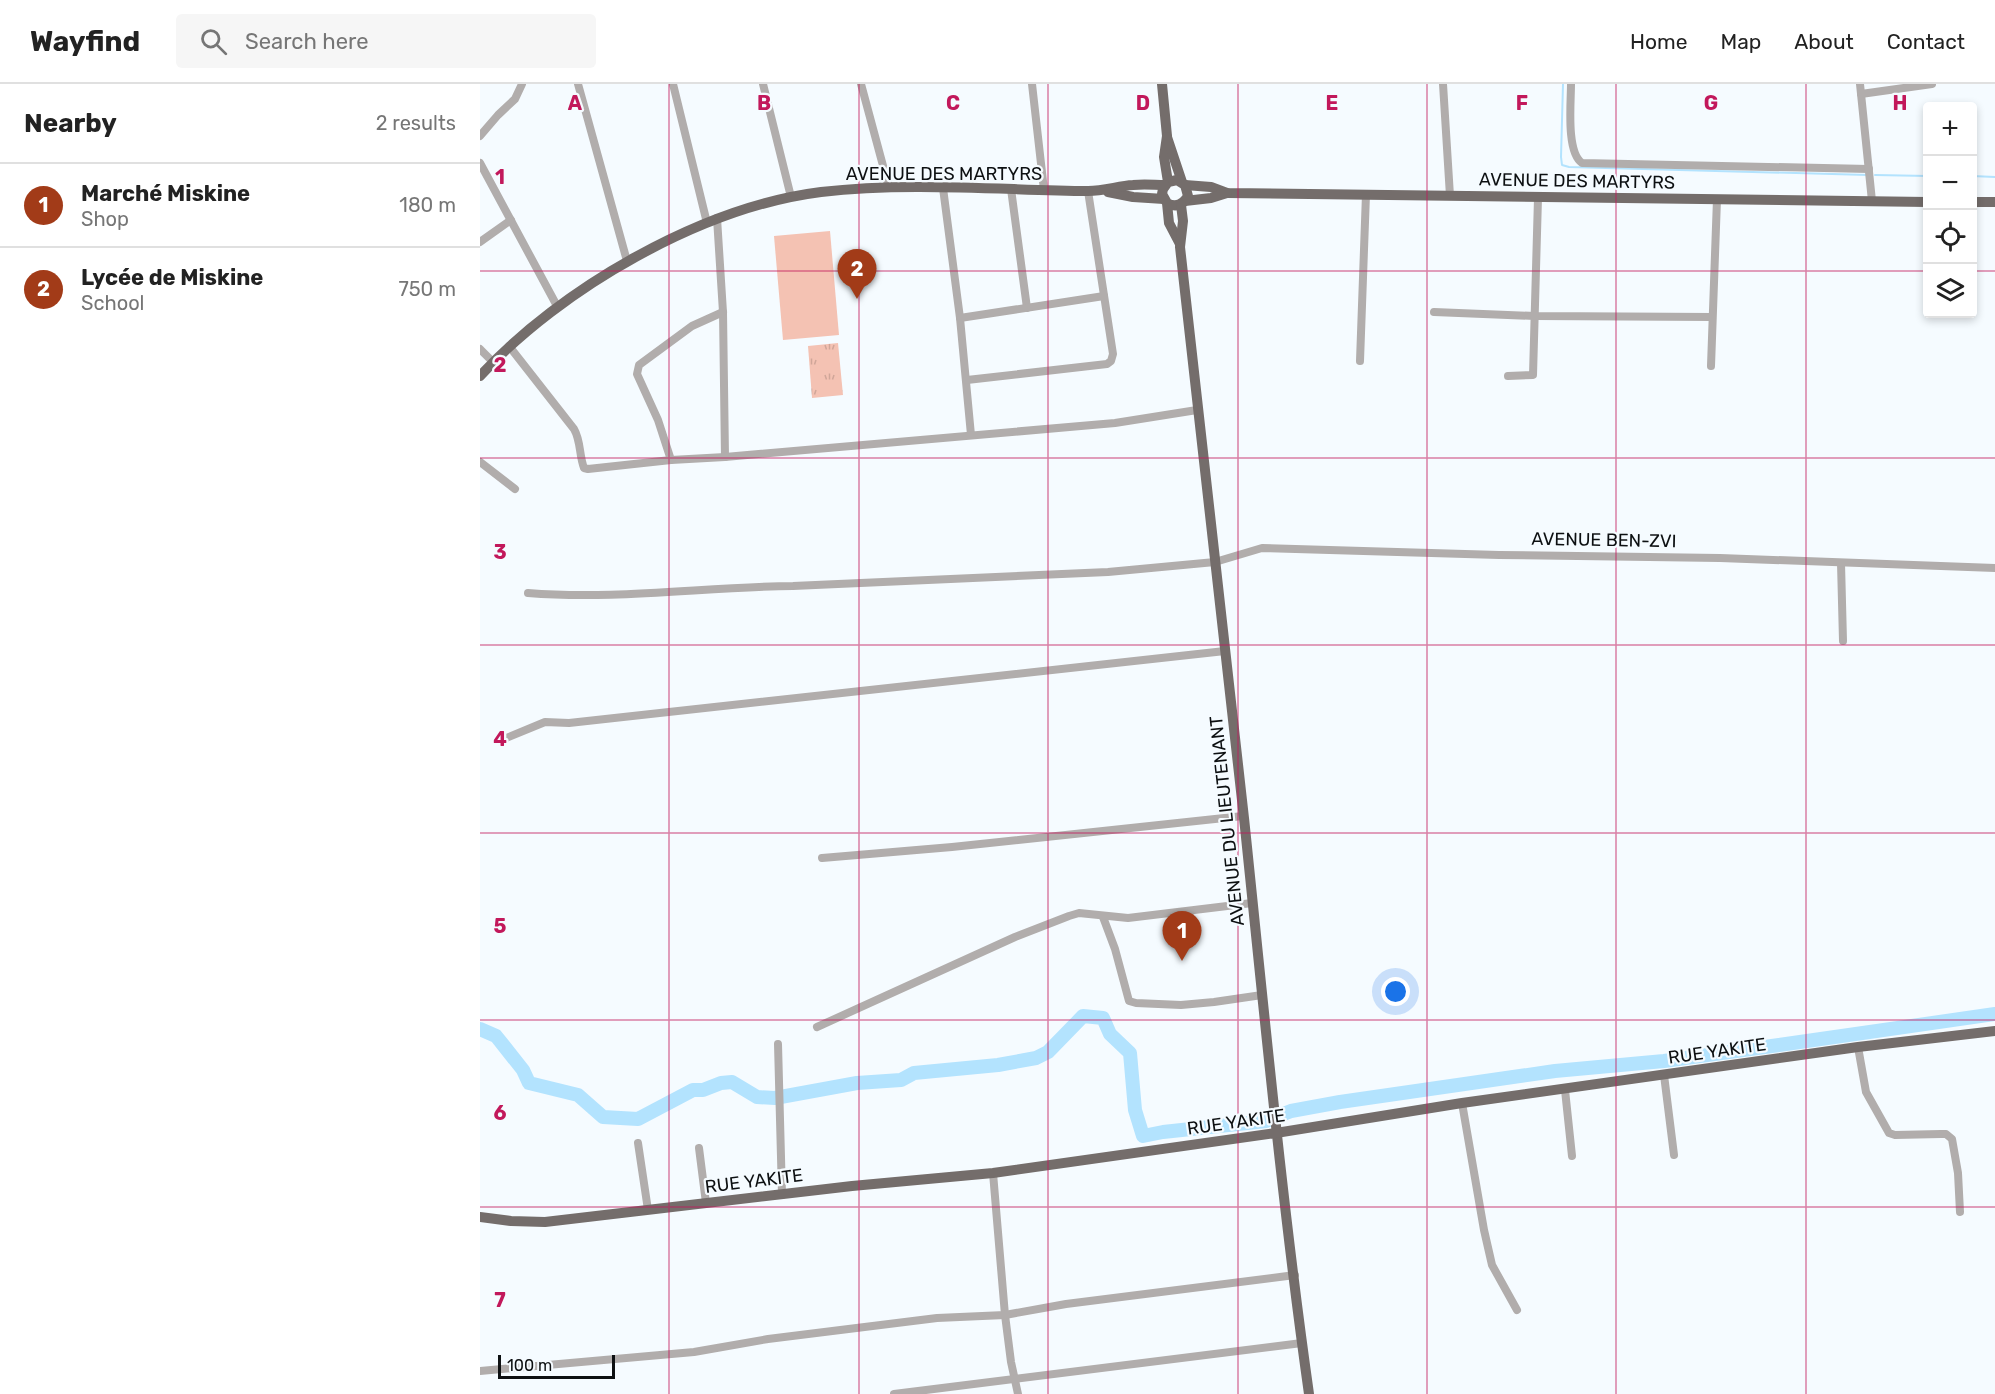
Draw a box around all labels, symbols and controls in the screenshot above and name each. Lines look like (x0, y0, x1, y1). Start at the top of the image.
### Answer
search box (176, 14, 596, 68)
text: Wayfind (30, 25, 140, 58)
icon: search (197, 25, 230, 58)
text: Search here (245, 28, 369, 55)
text: Home (1630, 29, 1687, 54)
text: Map (1720, 29, 1761, 54)
text: About (1794, 29, 1854, 54)
text: Contact (1887, 29, 1965, 54)
text: A (568, 91, 583, 115)
text: B (757, 91, 771, 115)
text: C (946, 91, 960, 115)
text: D (1136, 91, 1150, 115)
text: E (1326, 91, 1338, 115)
text: F (1516, 91, 1528, 115)
text: G (1704, 91, 1718, 115)
text: H (1893, 91, 1907, 115)
map controls (1923, 102, 1977, 318)
button: + (1923, 102, 1977, 156)
text: Nearby (24, 108, 117, 139)
text: 2 results (376, 111, 456, 135)
button: − (1923, 156, 1977, 210)
street label: AVENUE DES MARTYRS (846, 163, 1042, 185)
text: 1 (495, 165, 505, 189)
street label: AVENUE DES MARTYRS (1479, 168, 1675, 194)
text: Marché Miskine (81, 180, 250, 207)
text: 1 (39, 193, 48, 217)
text: 180 m (399, 193, 456, 217)
text: Shop (81, 207, 129, 231)
button: locate (1923, 210, 1977, 264)
pin: 2 (838, 250, 877, 299)
text: Lycée de Miskine (81, 264, 263, 291)
button: layers (1923, 264, 1977, 318)
text: 2 (37, 277, 50, 301)
text: 750 m (398, 277, 456, 301)
text: School (81, 291, 144, 315)
text: 2 (494, 353, 507, 377)
street label: AVENUE BEN-ZVI (1531, 528, 1677, 552)
text: 3 (493, 540, 507, 564)
street label: AVENUE DU LIEUTENANT (1205, 715, 1249, 927)
text: 4 (493, 727, 507, 751)
pin: 1 (1162, 912, 1202, 961)
text: 5 (494, 914, 507, 938)
your location (1381, 977, 1410, 1006)
street label: RUE YAKITE (1667, 1033, 1767, 1069)
text: 6 (493, 1101, 507, 1125)
street label: RUE YAKITE (1186, 1104, 1286, 1140)
street label: RUE YAKITE (704, 1164, 804, 1198)
text: 7 (494, 1288, 506, 1312)
scale bar (498, 1352, 615, 1380)
text: 100 m (507, 1356, 552, 1375)

